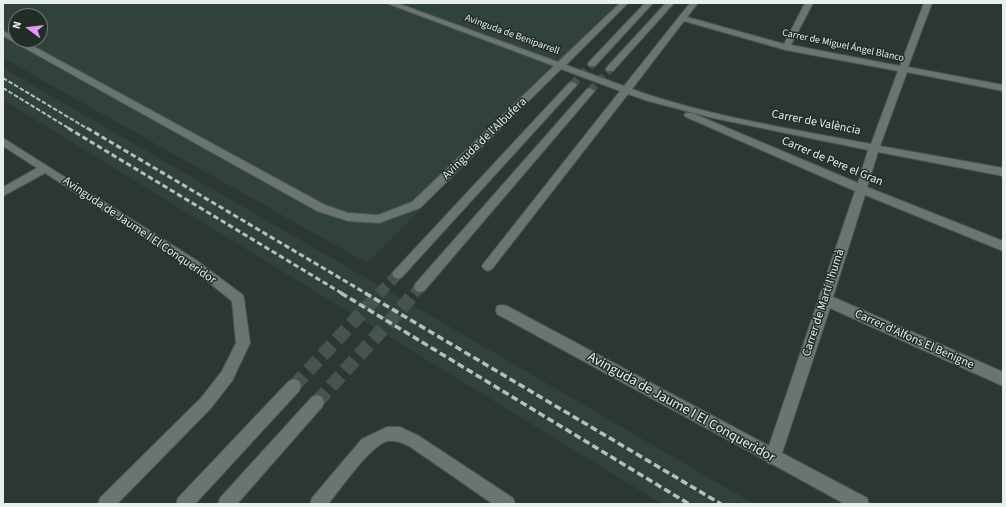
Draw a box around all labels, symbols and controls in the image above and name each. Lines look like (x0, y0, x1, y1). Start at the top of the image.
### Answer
north arrow (8, 8, 48, 48)
street label: Avinguda de Beniparrell (463, 12, 561, 58)
text: N (9, 20, 25, 31)
street label: Carrer de Miguel Ángel Blanco (781, 27, 905, 65)
street label: Avinguda de l'Albufera (440, 95, 530, 183)
street label: Carrer de València (770, 107, 862, 139)
street label: Carrer de Pere el Gran (779, 134, 885, 190)
street label: Avinguda de Jaume I El Conqueridor (60, 174, 218, 288)
street label: Carrer de Martí l'humà (800, 247, 848, 359)
street label: Carrer d'Alfons El Benigne (852, 307, 976, 373)
street label: Avinguda de Jaume I El Conqueridor (584, 349, 778, 467)

